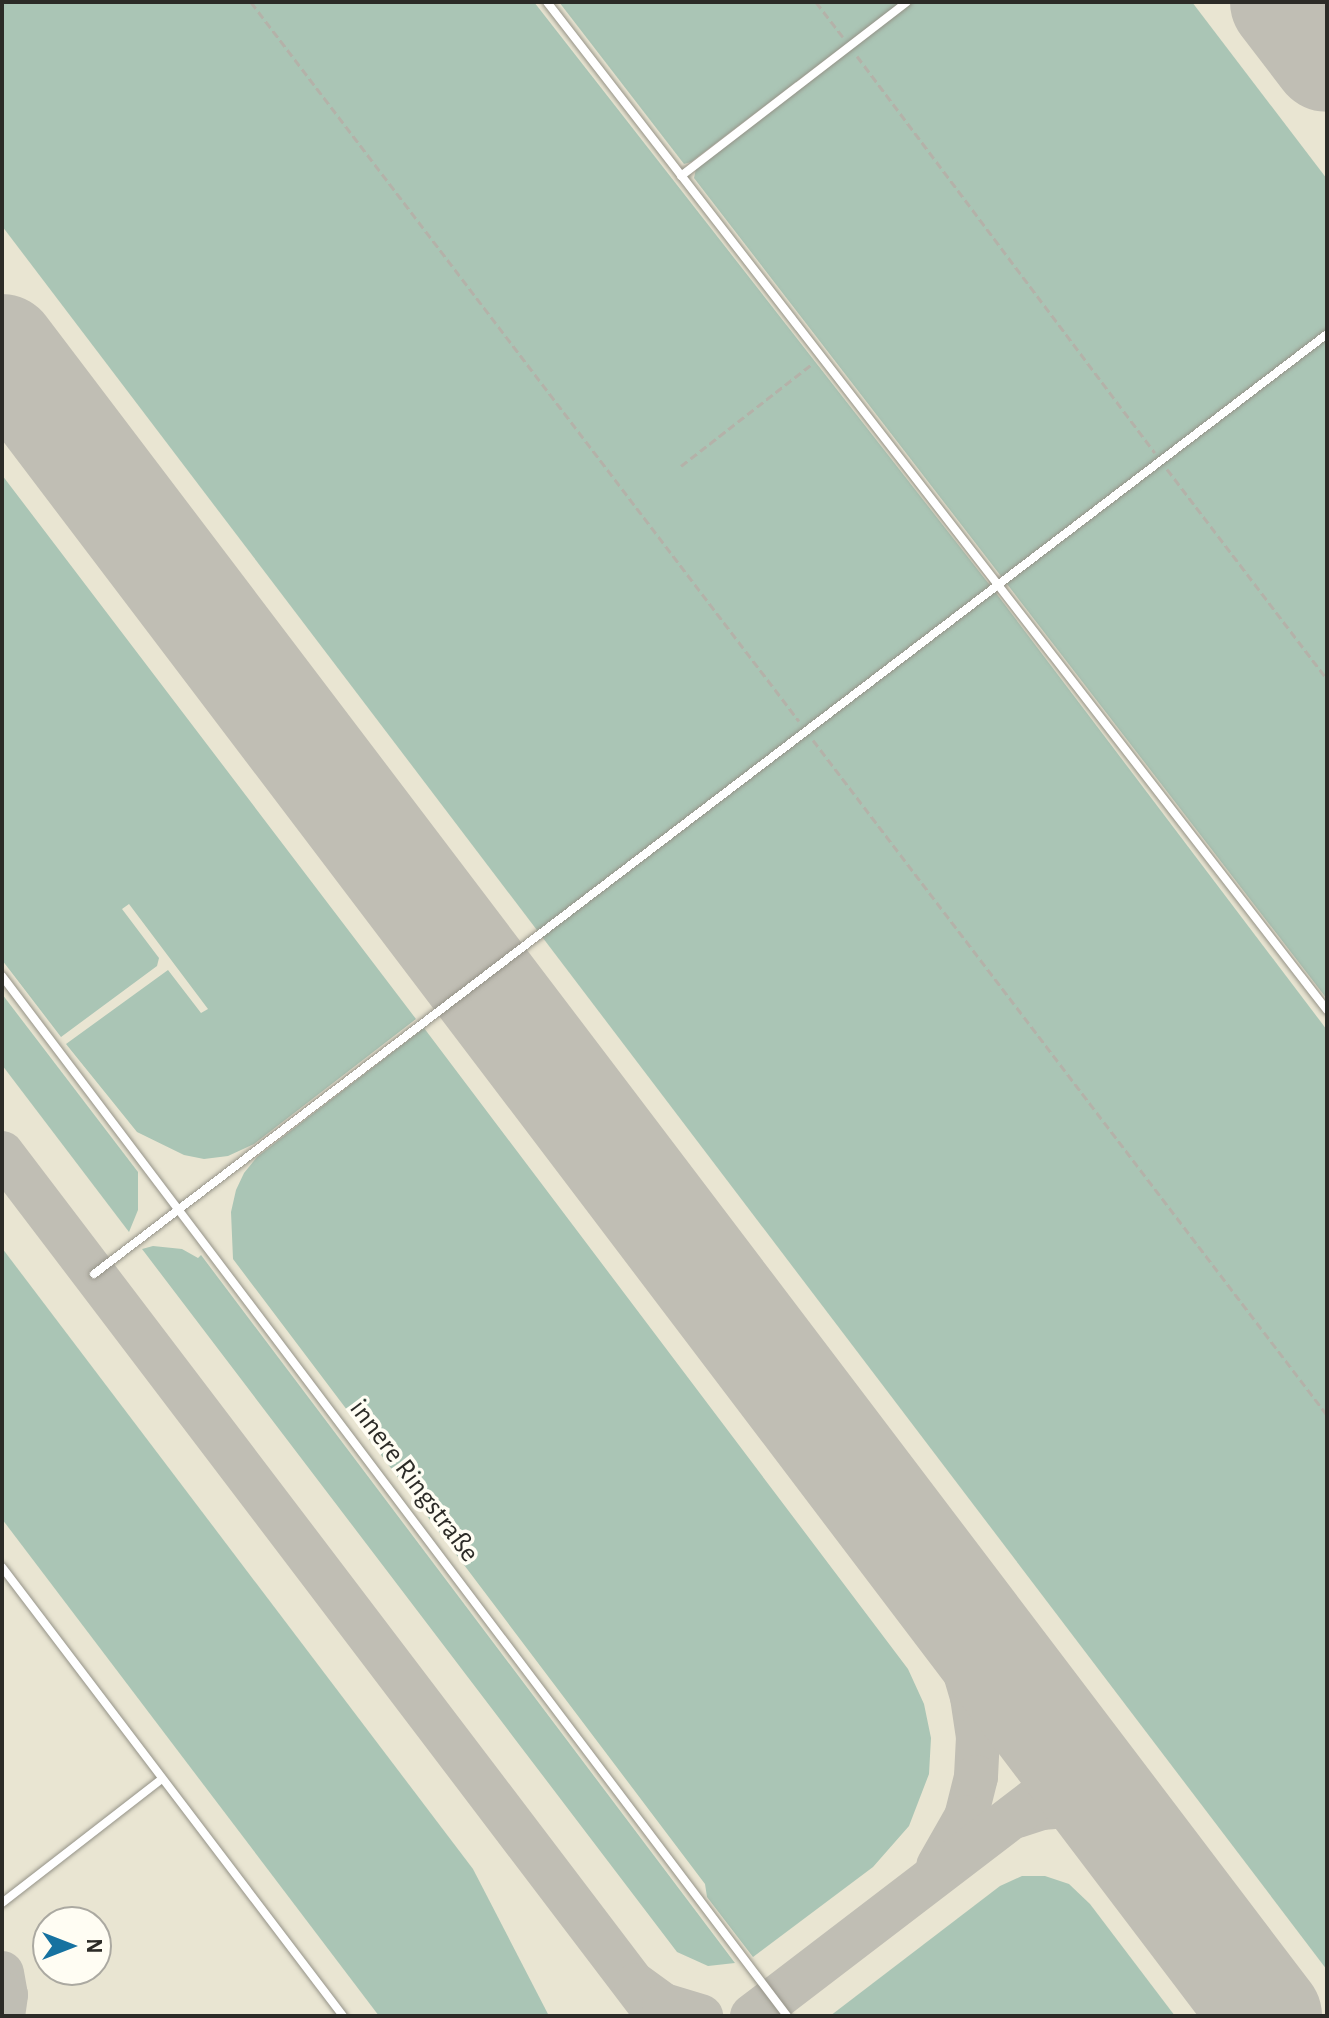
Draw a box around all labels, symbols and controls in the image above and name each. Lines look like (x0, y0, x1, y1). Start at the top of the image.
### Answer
street label: innere Ringstraße (342, 1393, 486, 1569)
north arrow (32, 1906, 112, 1986)
text: N (83, 1938, 105, 1954)

